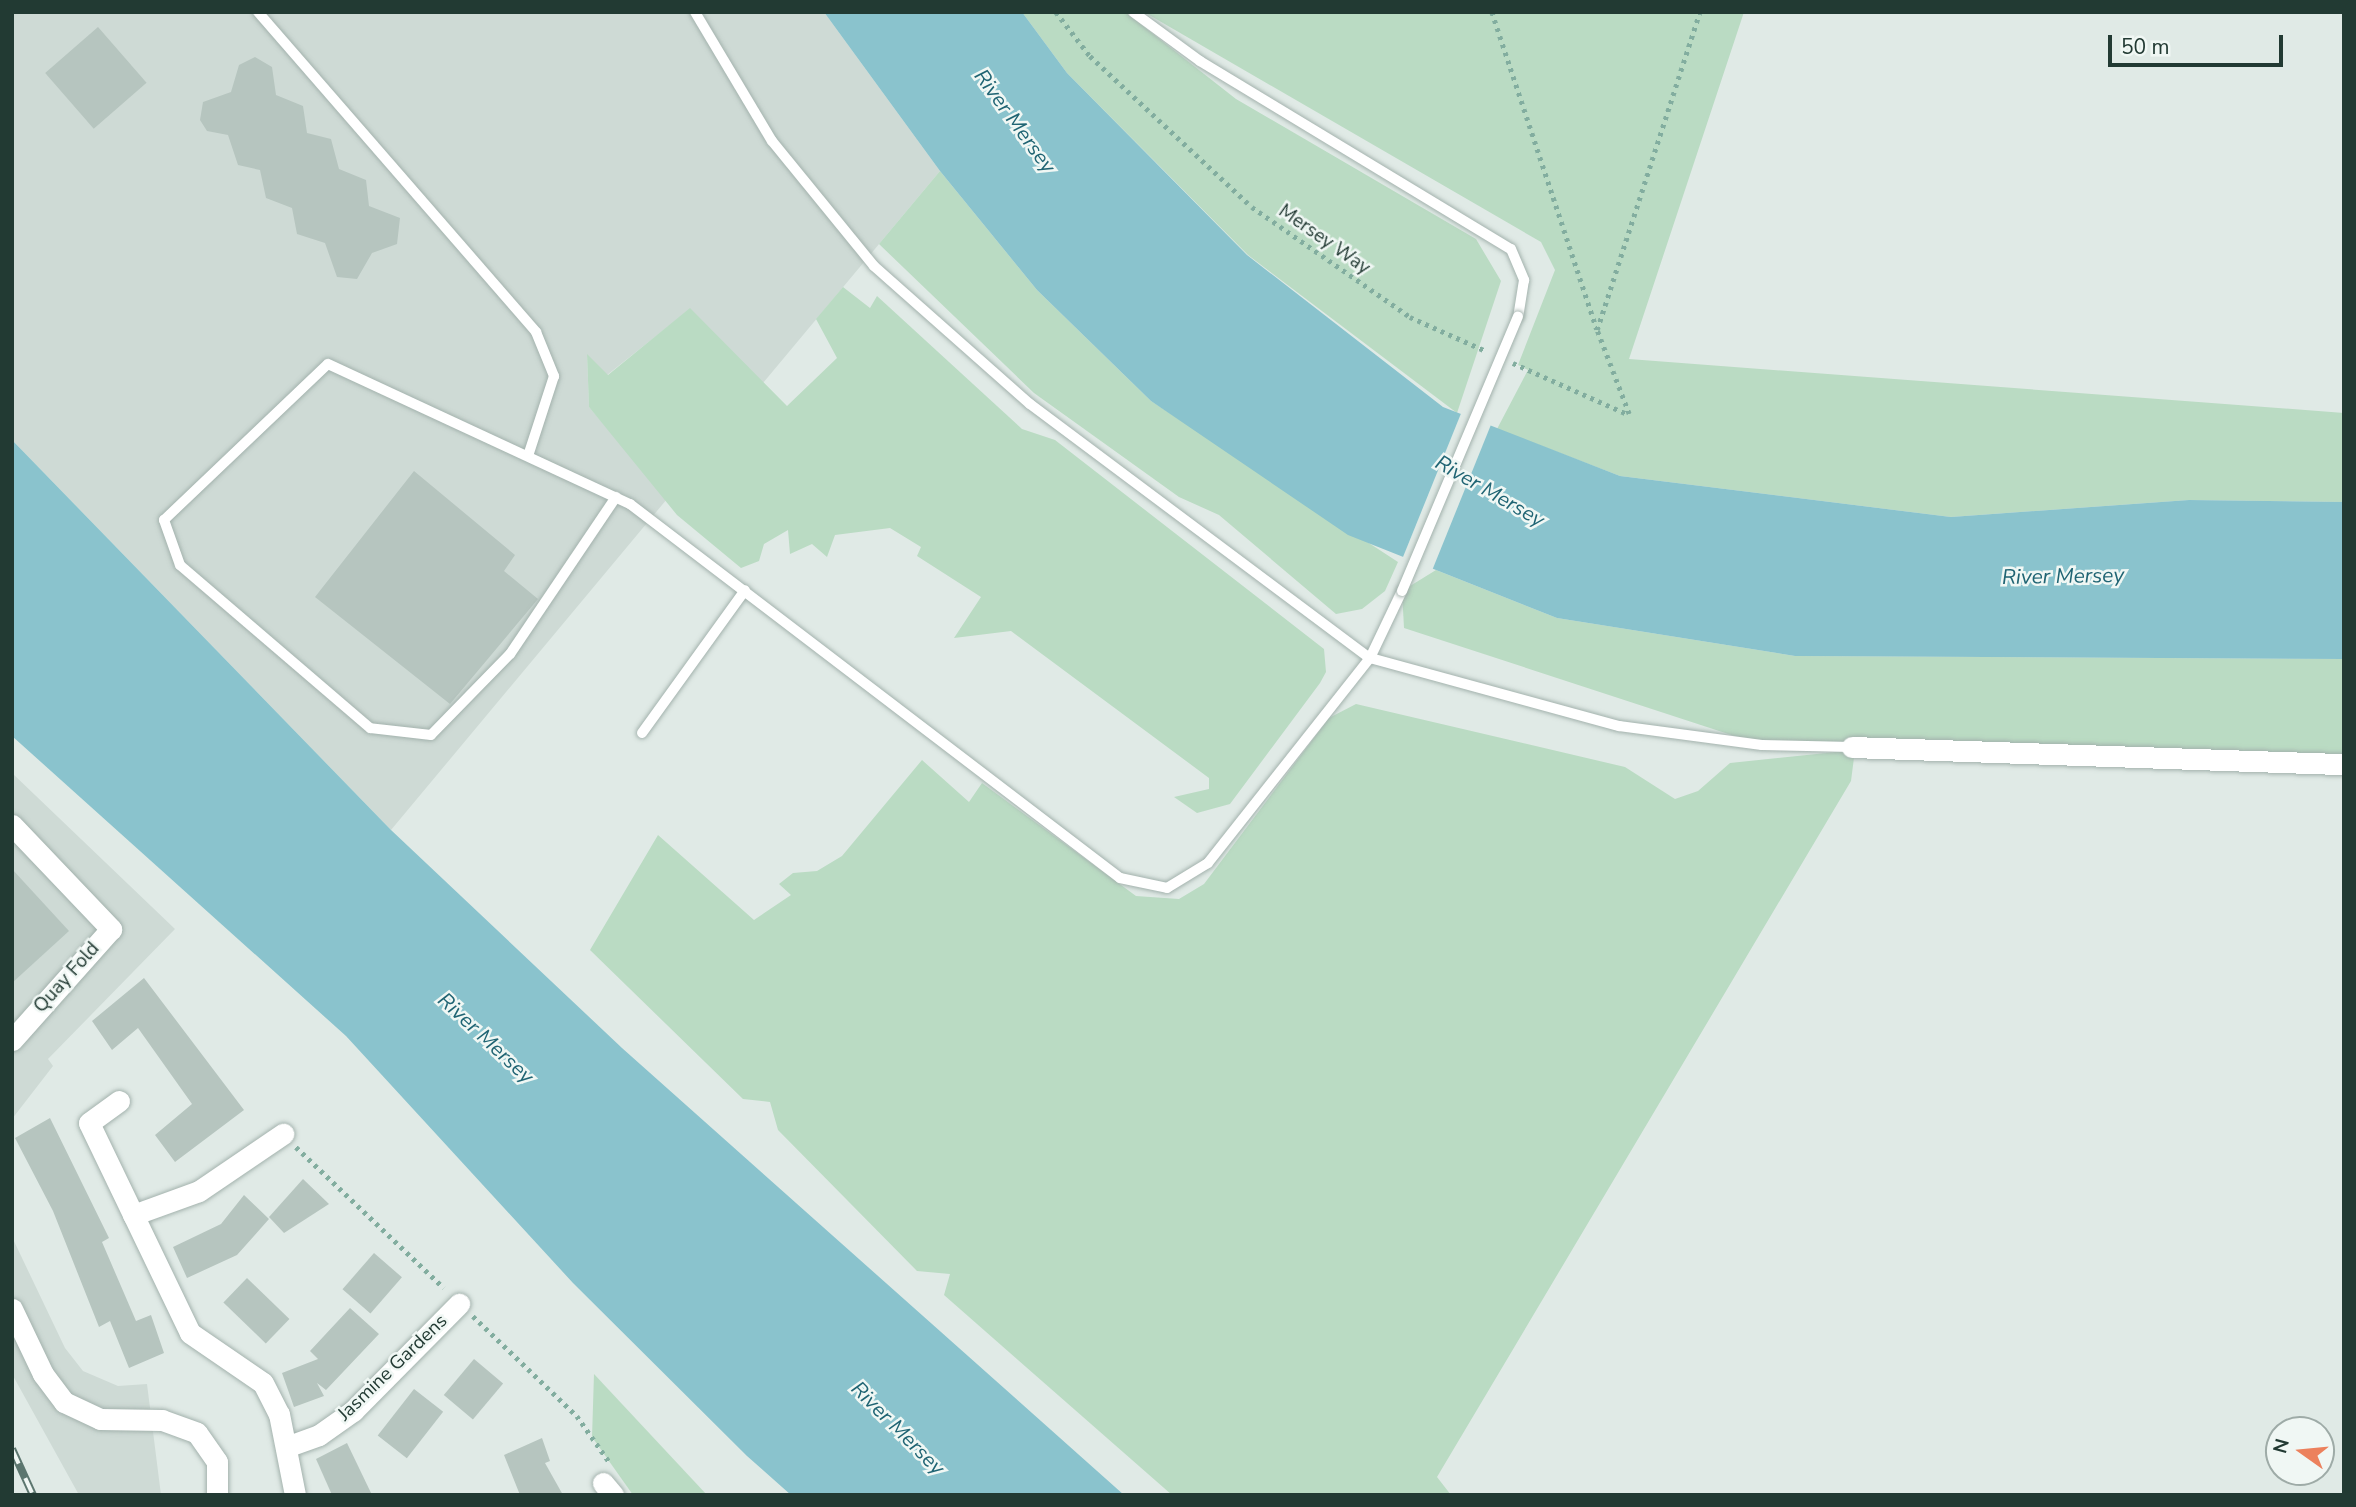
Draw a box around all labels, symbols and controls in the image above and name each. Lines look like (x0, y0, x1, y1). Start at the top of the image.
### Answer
scale bar (2111, 21, 2286, 65)
text: 50 m (2121, 33, 2170, 61)
water label: River Mersey (969, 64, 1061, 178)
street label: Mersey Way (1274, 200, 1374, 280)
water label: River Mersey (1431, 450, 1549, 532)
water label: River Mersey (2002, 562, 2124, 590)
street label: Quay Fold (29, 938, 105, 1018)
water label: River Mersey (433, 987, 539, 1089)
street label: Jasmine Gardens (333, 1310, 453, 1426)
water label: River Mersey (846, 1376, 950, 1480)
north arrow (2265, 1416, 2335, 1486)
text: N (2267, 1436, 2296, 1456)

